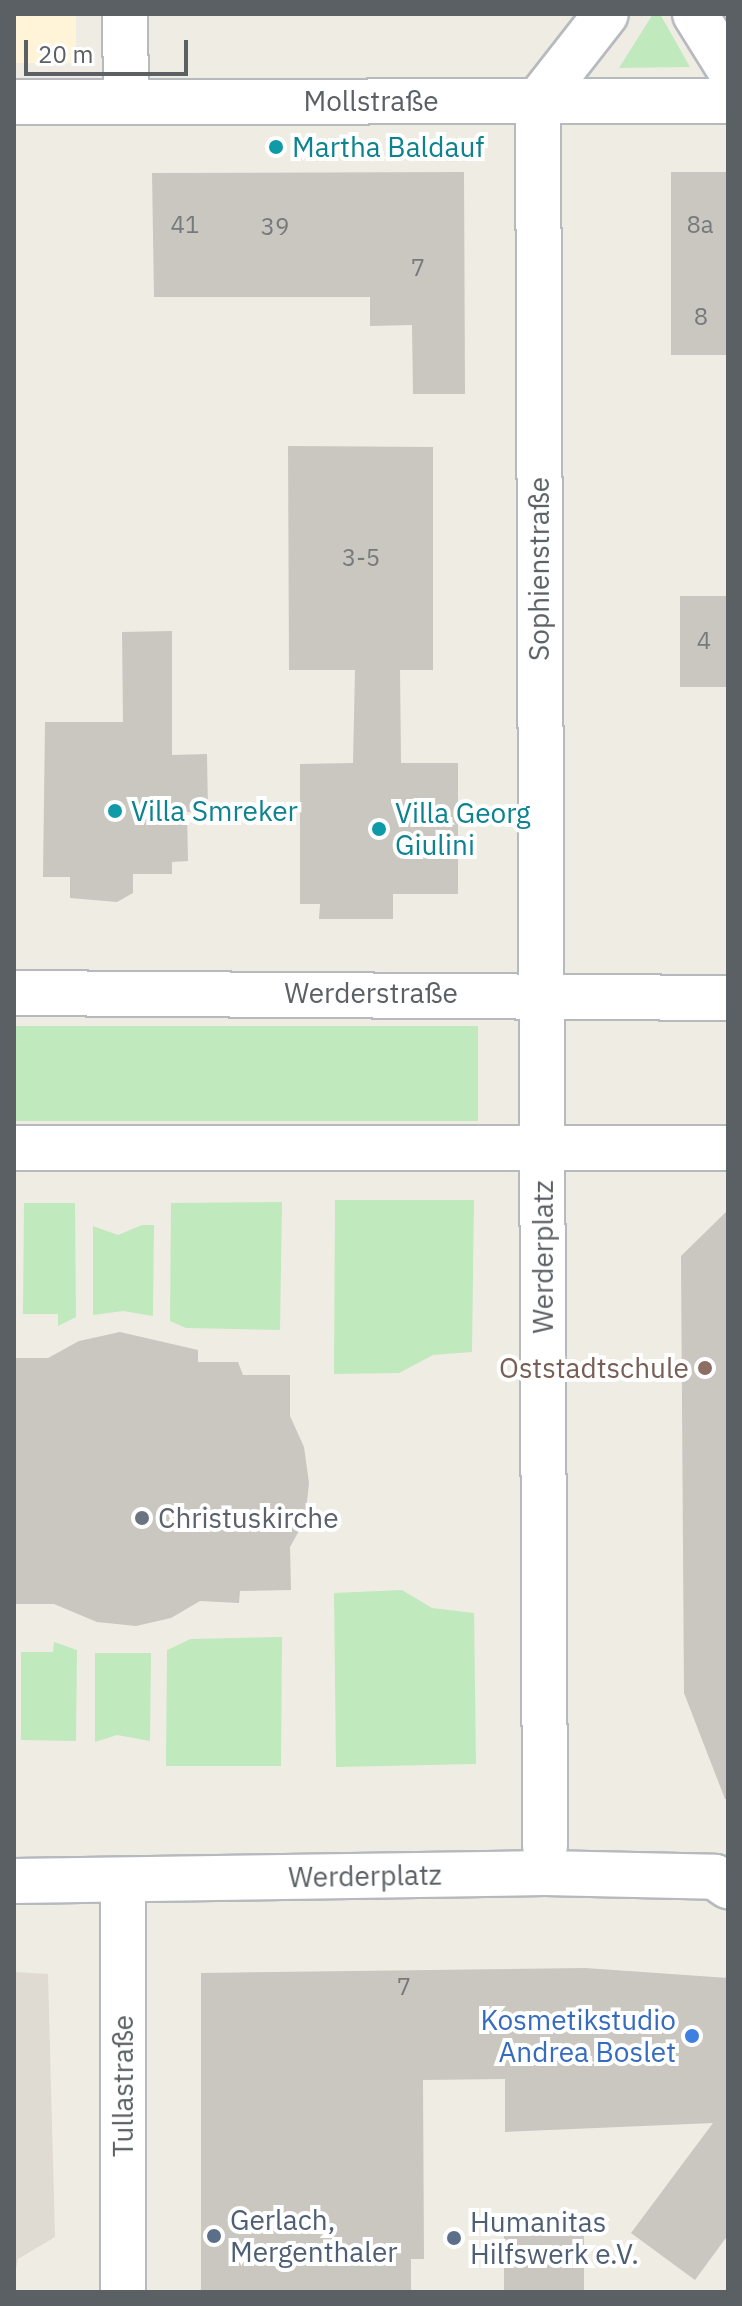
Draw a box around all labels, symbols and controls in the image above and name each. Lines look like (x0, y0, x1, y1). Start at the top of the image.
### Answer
scale bar (28, 24, 192, 74)
text: 20 m (38, 38, 93, 70)
street label: Mollstraße (303, 84, 439, 118)
place label: Martha Baldauf (292, 130, 484, 164)
marker: Martha Baldauf (267, 138, 285, 156)
house number: 41 (171, 211, 199, 239)
house number: 8a (686, 211, 714, 239)
house number: 39 (261, 213, 289, 241)
house number: 7 (411, 254, 425, 282)
house number: 8 (694, 303, 708, 331)
street label: Sophienstraße (522, 477, 556, 661)
house number: 3-5 (342, 544, 380, 572)
house number: 4 (697, 627, 711, 655)
place label: Villa Smreker (131, 794, 298, 828)
place label: Villa Georg Giulini (395, 796, 531, 862)
marker: Villa Smreker (106, 802, 124, 820)
marker: Villa Georg Giulini (370, 820, 388, 838)
street label: Werderstraße (284, 976, 458, 1010)
street label: Werderplatz (526, 1180, 560, 1334)
place label: Oststadtschule (499, 1351, 689, 1385)
marker: Oststadtschule (696, 1359, 714, 1377)
place label: Christuskirche (158, 1501, 339, 1535)
marker: Christuskirche (133, 1509, 151, 1527)
street label: Werderplatz (288, 1858, 442, 1894)
house number: 7 (397, 1973, 411, 2001)
place label: Kosmetikstudio Andrea Boslet (480, 2003, 676, 2069)
street label: Tullastraße (106, 2015, 140, 2157)
marker: Kosmetikstudio Andrea Boslet (683, 2027, 701, 2045)
place label: Gerlach, Mergenthaler (230, 2203, 398, 2269)
place label: Humanitas Hilfswerk e.V. (470, 2205, 639, 2271)
marker: Gerlach, Mergenthaler (205, 2227, 223, 2245)
marker: Humanitas Hilfswerk e.V. (445, 2229, 463, 2247)

